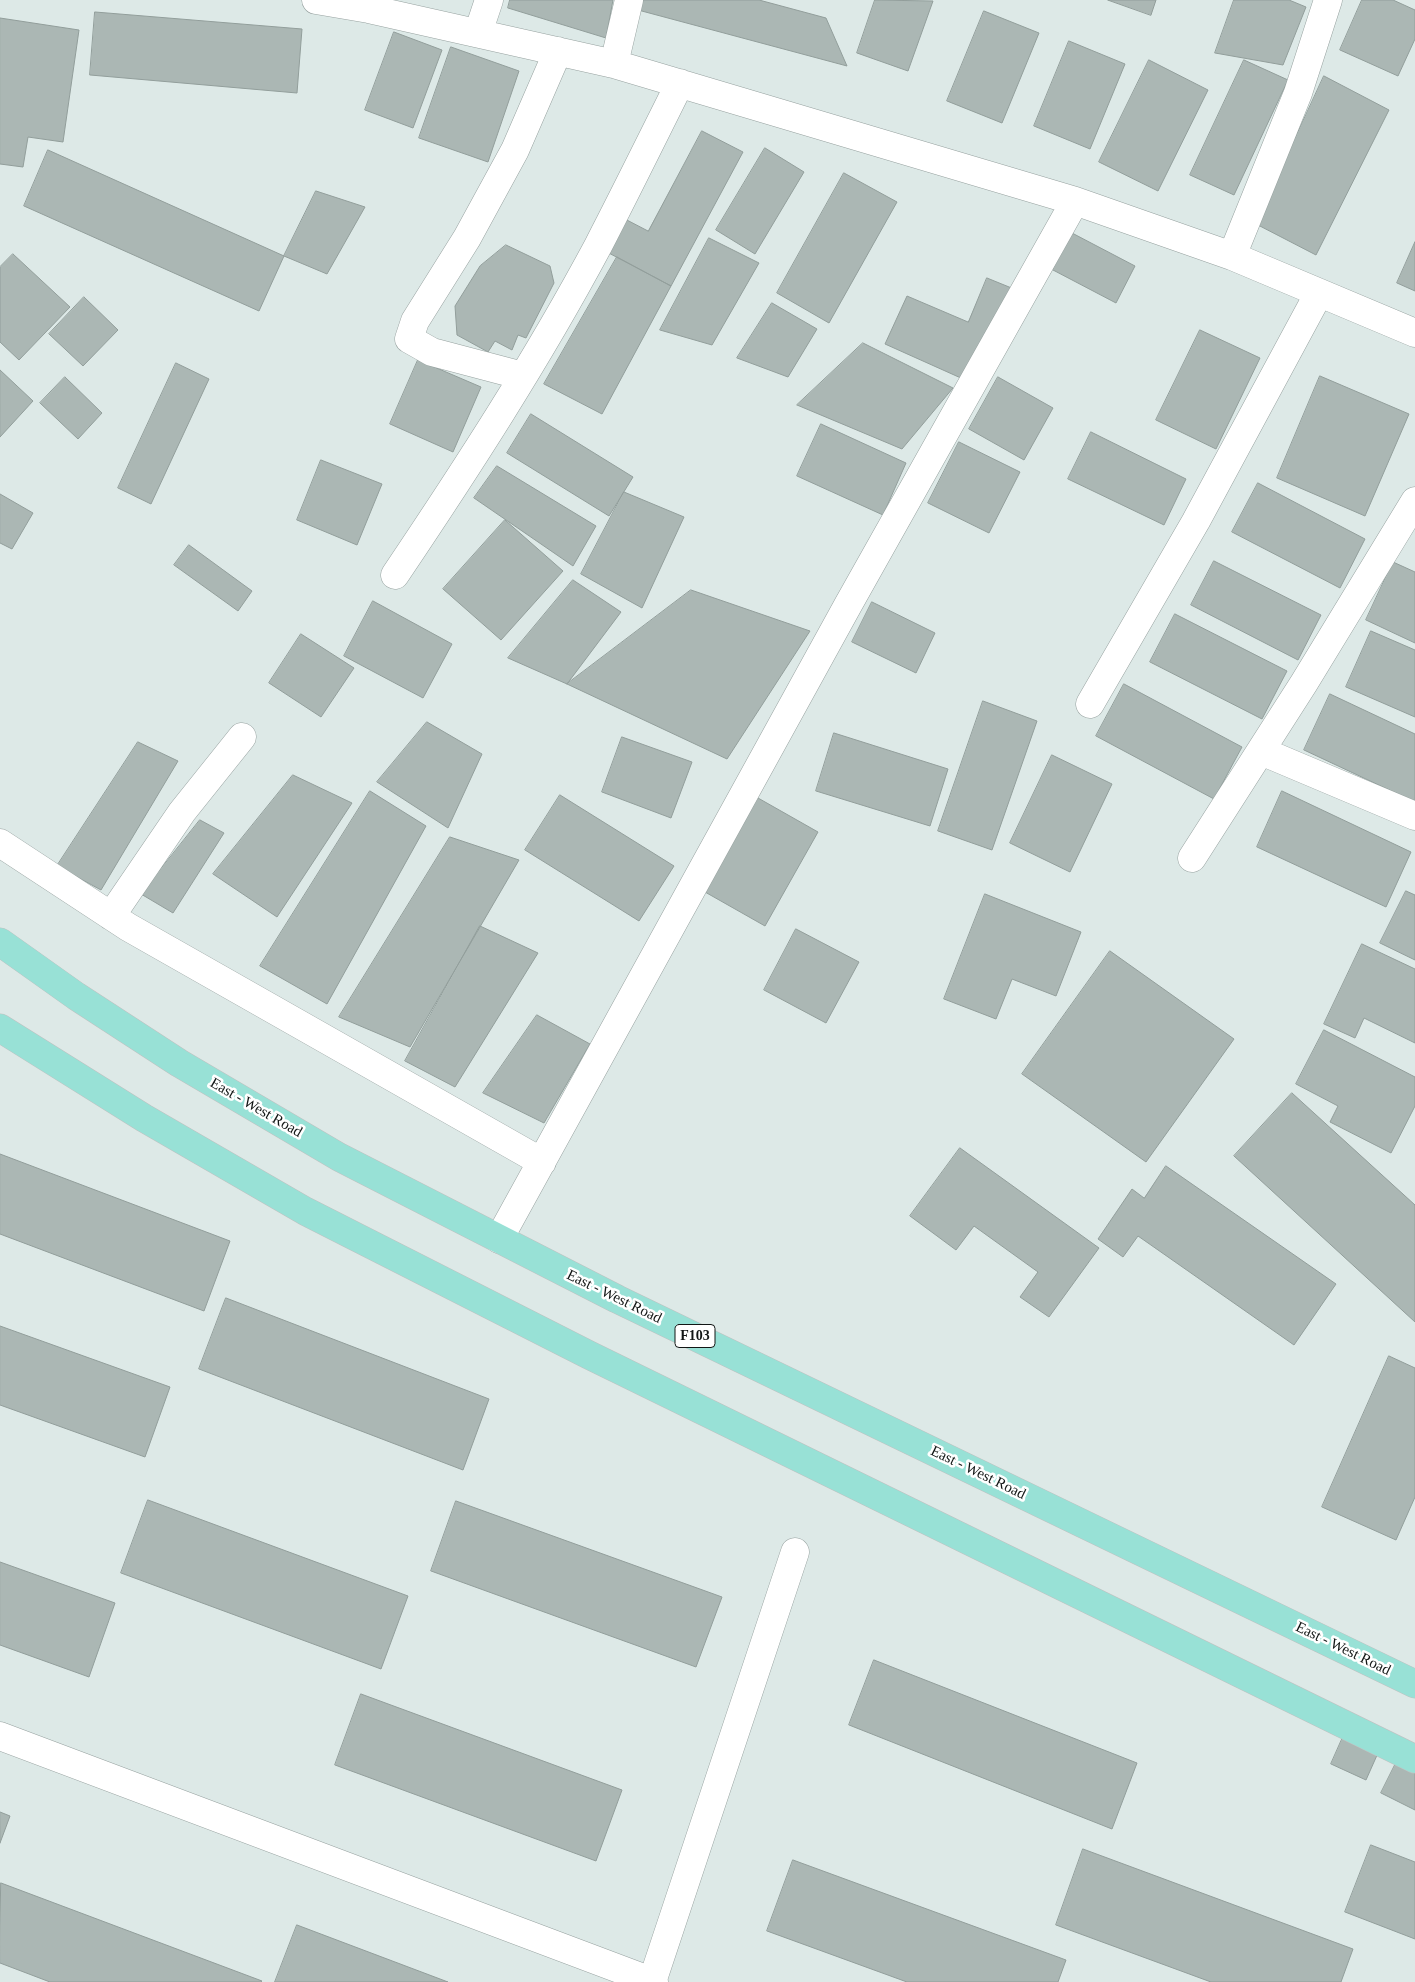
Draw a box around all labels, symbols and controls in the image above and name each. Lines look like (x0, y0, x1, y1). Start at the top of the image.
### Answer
street label: East - West Road (207, 1074, 305, 1142)
street label: East - West Road (564, 1266, 664, 1328)
road number: F103 (675, 1324, 715, 1348)
street label: East - West Road (928, 1442, 1028, 1504)
street label: East - West Road (1293, 1618, 1393, 1680)

